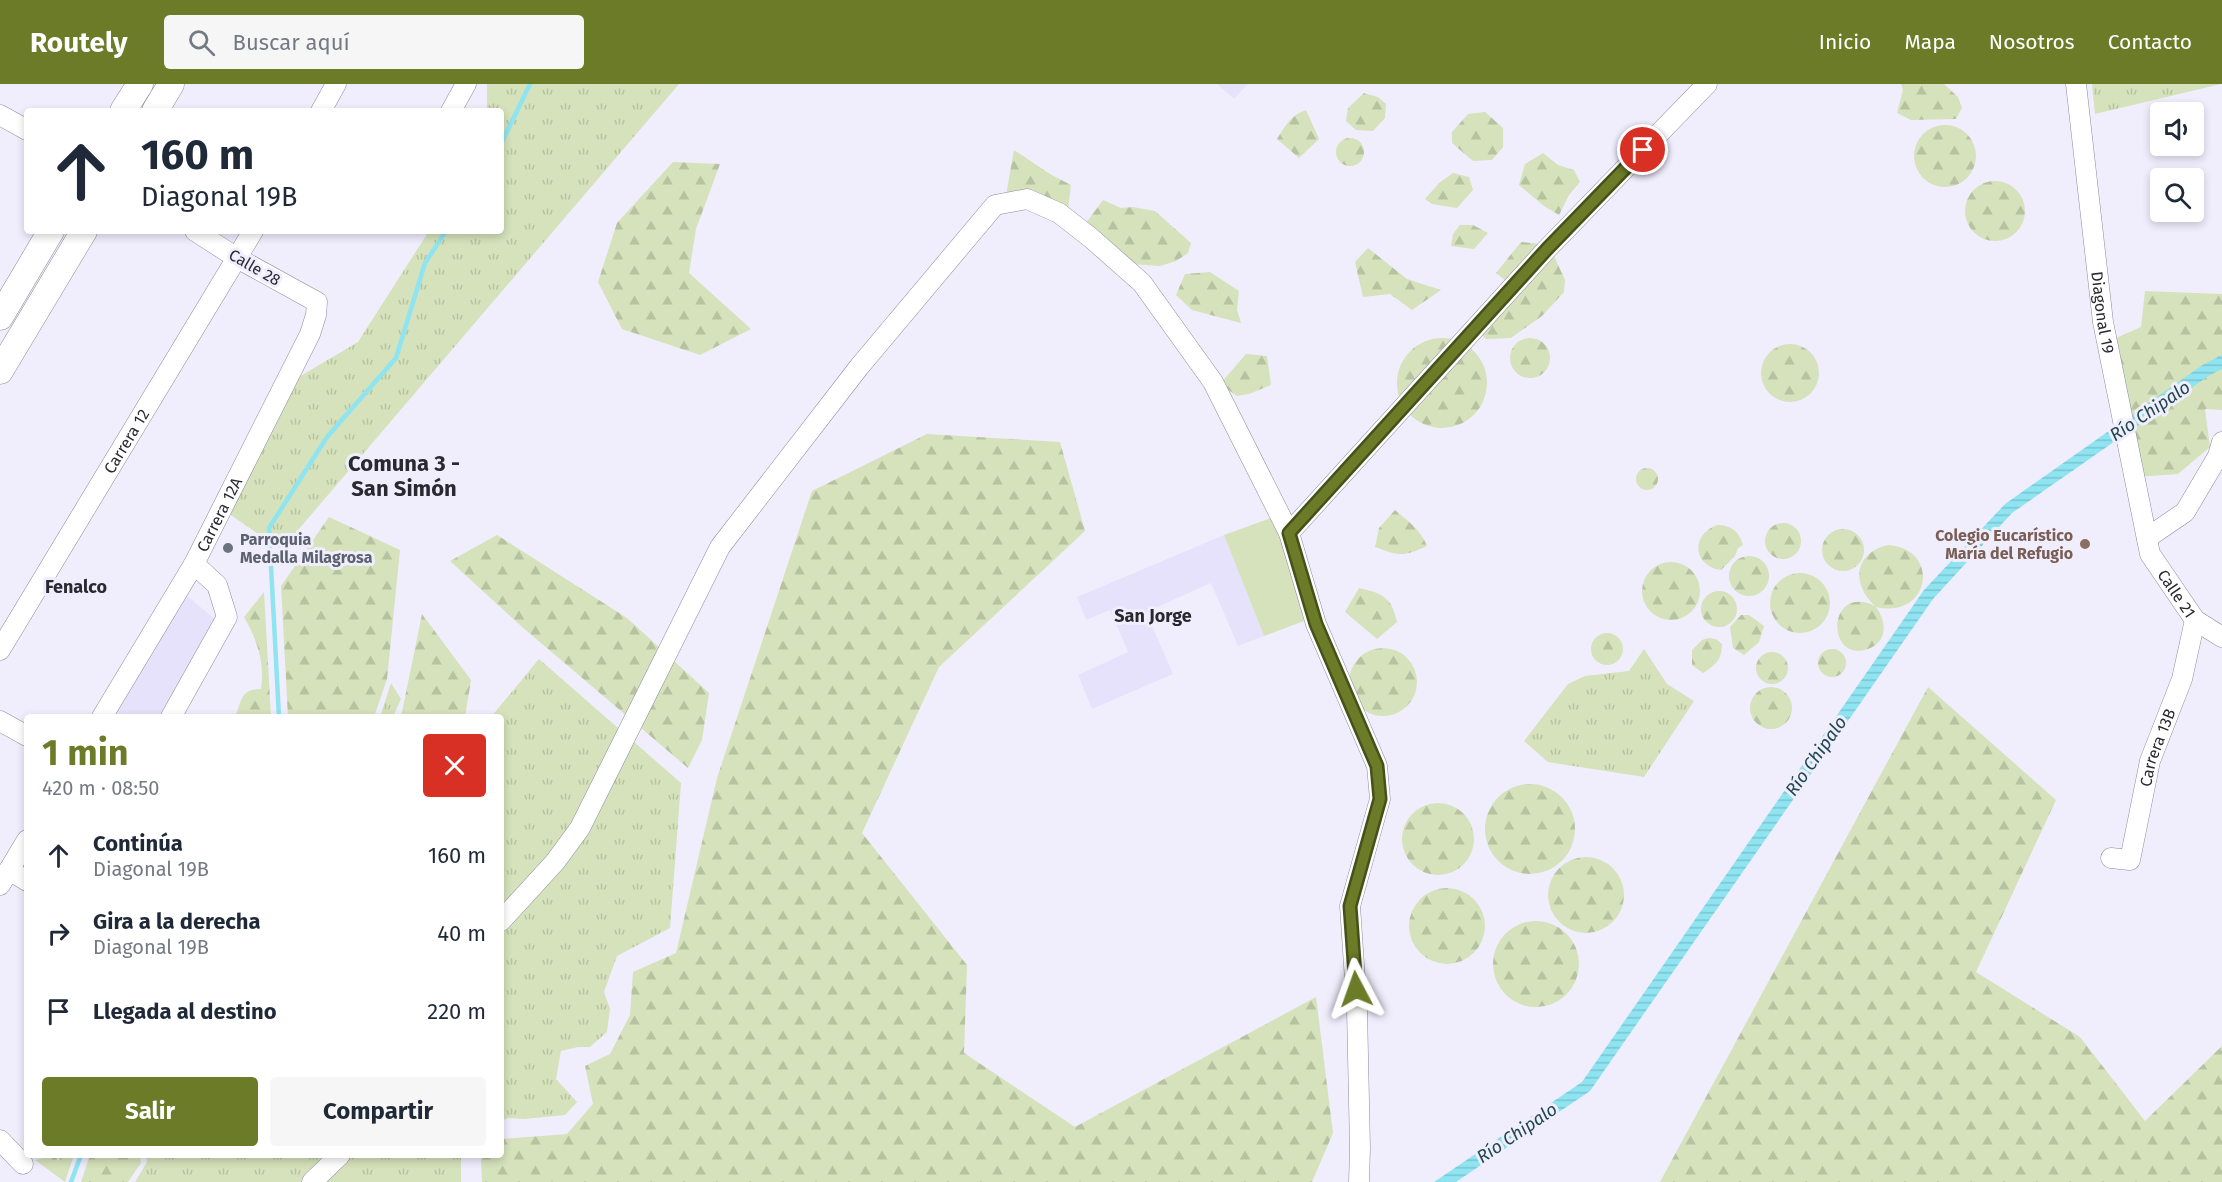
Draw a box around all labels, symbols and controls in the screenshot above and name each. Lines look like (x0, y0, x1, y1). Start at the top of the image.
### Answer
search box (164, 15, 584, 69)
text: Routely (30, 26, 128, 59)
icon: search (185, 26, 218, 59)
text: Buscar aquí (233, 29, 350, 56)
text: Inicio (1819, 29, 1871, 55)
text: Mapa (1904, 29, 1956, 55)
text: Nosotros (1989, 29, 2075, 55)
text: Contacto (2108, 29, 2192, 55)
map controls (2150, 102, 2204, 222)
button: sound (2150, 102, 2204, 156)
pin (1617, 124, 1668, 175)
text: 160 m (141, 130, 254, 180)
icon: ahead (42, 132, 120, 210)
icon: arrive (1626, 133, 1659, 166)
button: search (2150, 168, 2204, 222)
text: Diagonal 19B (141, 181, 297, 213)
street label: Calle 28 (226, 245, 284, 290)
street label: Diagonal 19 (2087, 270, 2118, 355)
water label: Río Chipalo (2106, 376, 2194, 446)
street label: Carrera 12 (100, 406, 153, 477)
district label: Comuna 3 - San Simón (348, 450, 460, 502)
street label: Carrera 12A (193, 474, 246, 555)
place label: Colegio Eucarístico María del Refugio (1935, 526, 2073, 563)
place label: Parroquia Medalla Milagrosa (240, 530, 373, 567)
marker: Colegio Eucarístico María del Refugio (2078, 537, 2092, 551)
marker: Parroquia Medalla Milagrosa (221, 541, 235, 555)
street label: Calle 21 (2153, 566, 2200, 621)
district label: Fenalco (45, 576, 107, 598)
district label: San Jorge (1114, 605, 1192, 627)
street label: Carrera 13B (2136, 706, 2180, 788)
water label: Río Chipalo (1781, 712, 1851, 800)
text: 1 min (42, 731, 129, 775)
button: close (423, 734, 486, 797)
text: 420 m · 08:50 (42, 776, 159, 800)
text: Continúa (93, 830, 183, 857)
icon: ahead (42, 839, 75, 872)
text: 160 m (428, 842, 486, 869)
text: Diagonal 19B (93, 857, 209, 881)
text: Gira a la derecha (93, 908, 261, 935)
icon: right (42, 917, 75, 950)
text: 40 m (437, 920, 486, 947)
text: Diagonal 19B (93, 935, 209, 959)
position arrow (1324, 957, 1388, 1021)
icon: arrive (42, 995, 75, 1028)
text: Llegada al destino (93, 998, 277, 1025)
text: 220 m (427, 998, 486, 1025)
button: Salir (42, 1077, 258, 1146)
button: Compartir (270, 1077, 486, 1146)
water label: Río Chipalo (1473, 1098, 1561, 1168)

